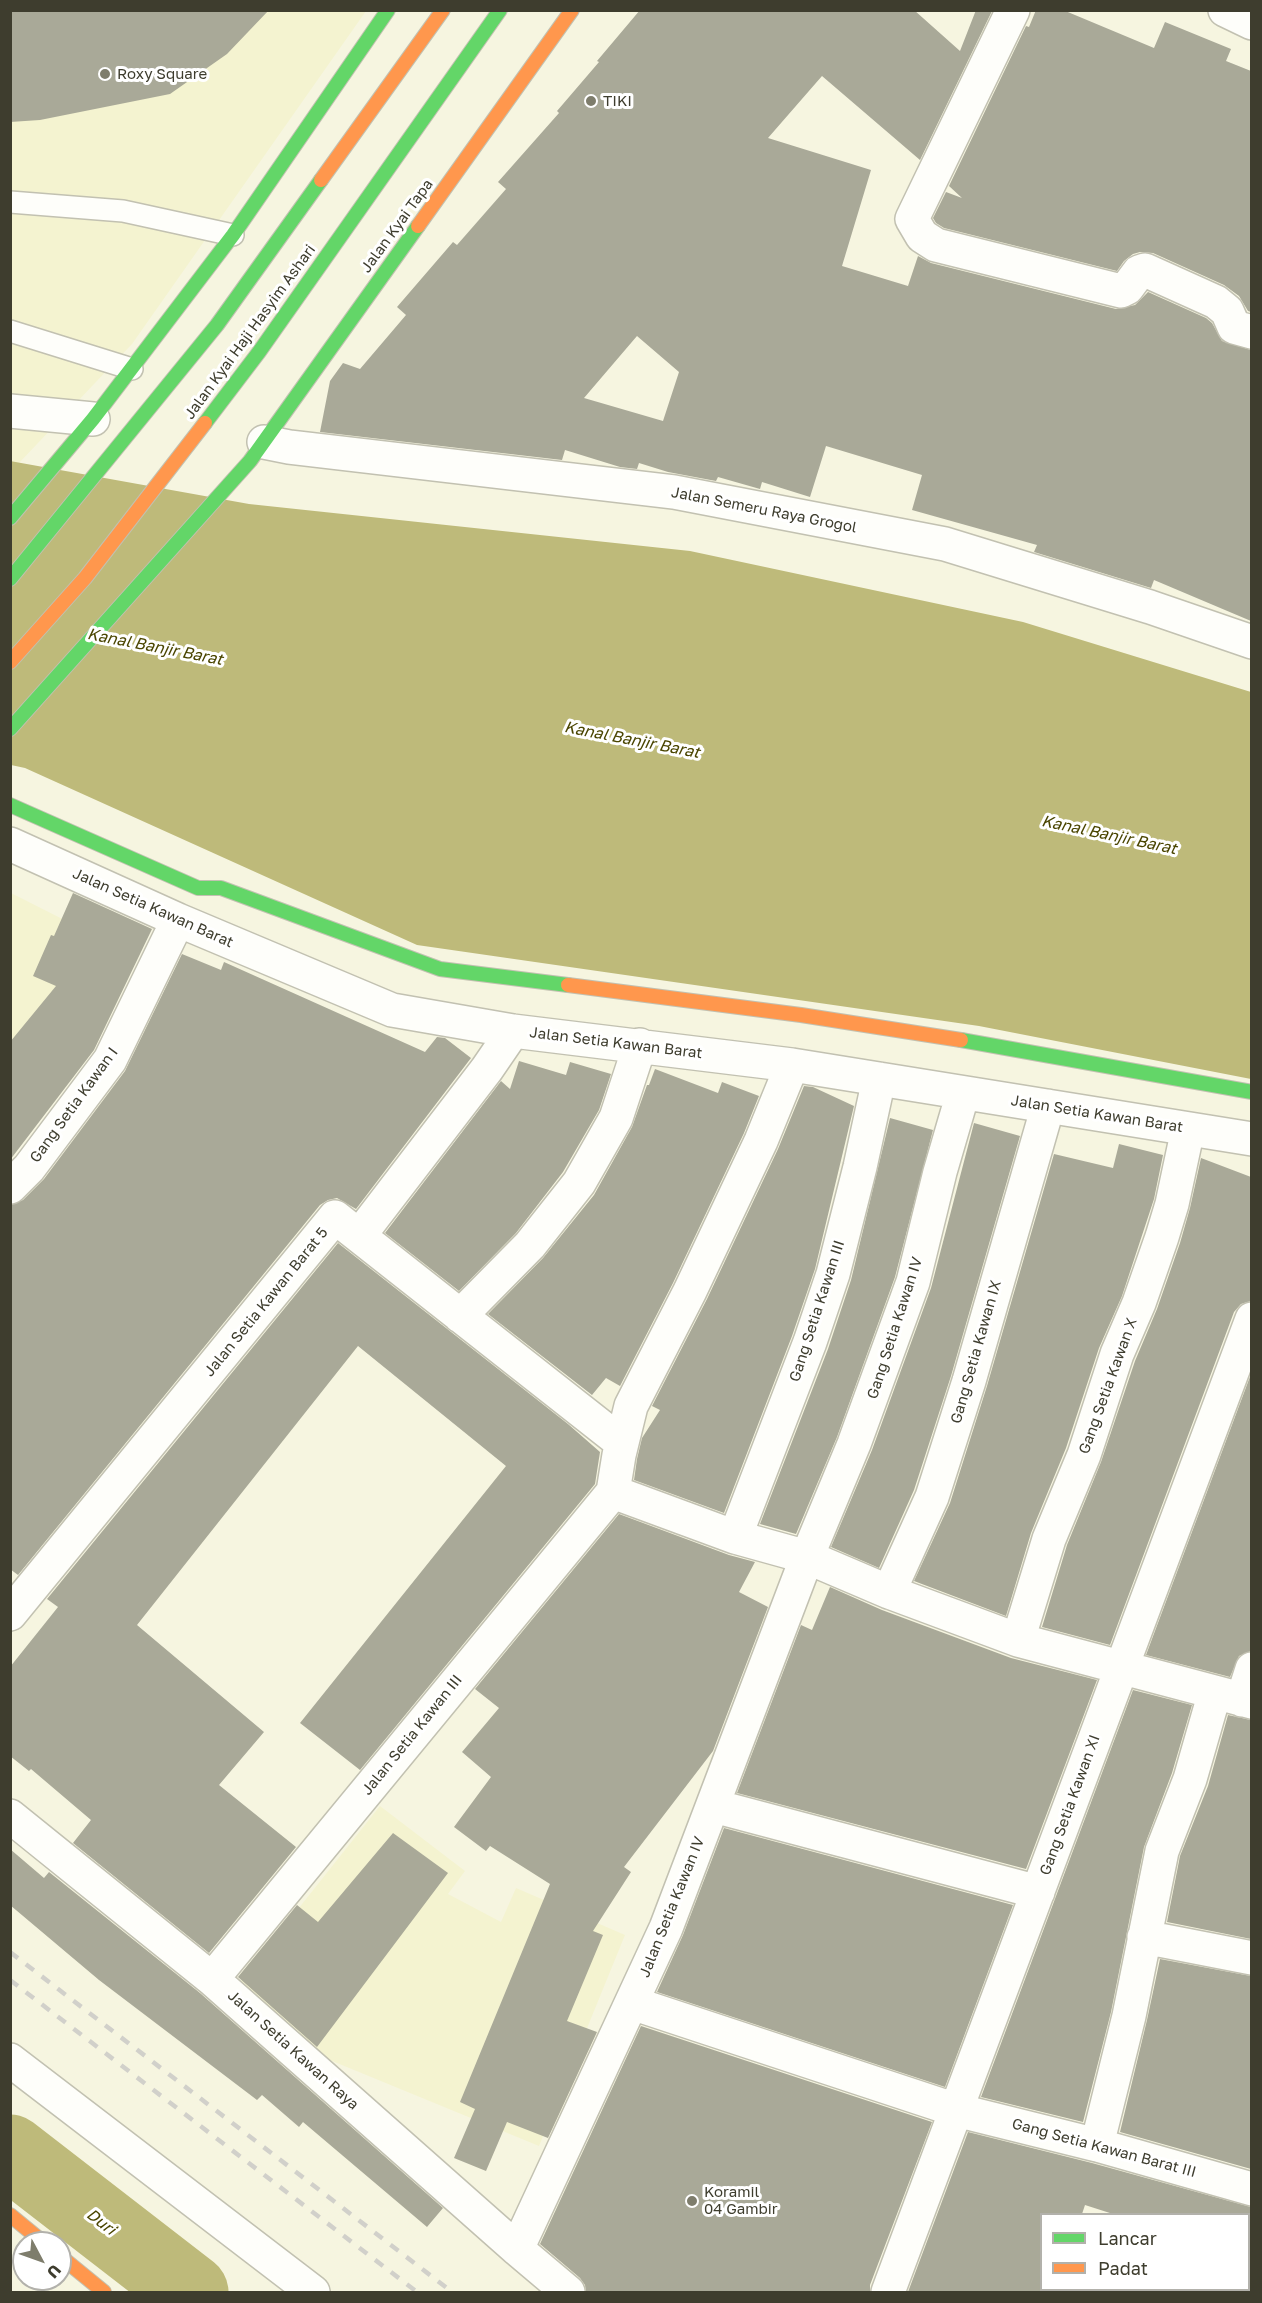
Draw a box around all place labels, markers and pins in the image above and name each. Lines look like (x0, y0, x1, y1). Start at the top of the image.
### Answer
place label: Roxy Square (117, 65, 207, 83)
marker: Roxy Square (98, 67, 112, 81)
place label: TIKI (603, 92, 632, 110)
marker: TIKI (584, 94, 598, 108)
place label: Koramil 04 Gambir (704, 2183, 778, 2218)
marker: Koramil 04 Gambir (685, 2194, 699, 2208)

